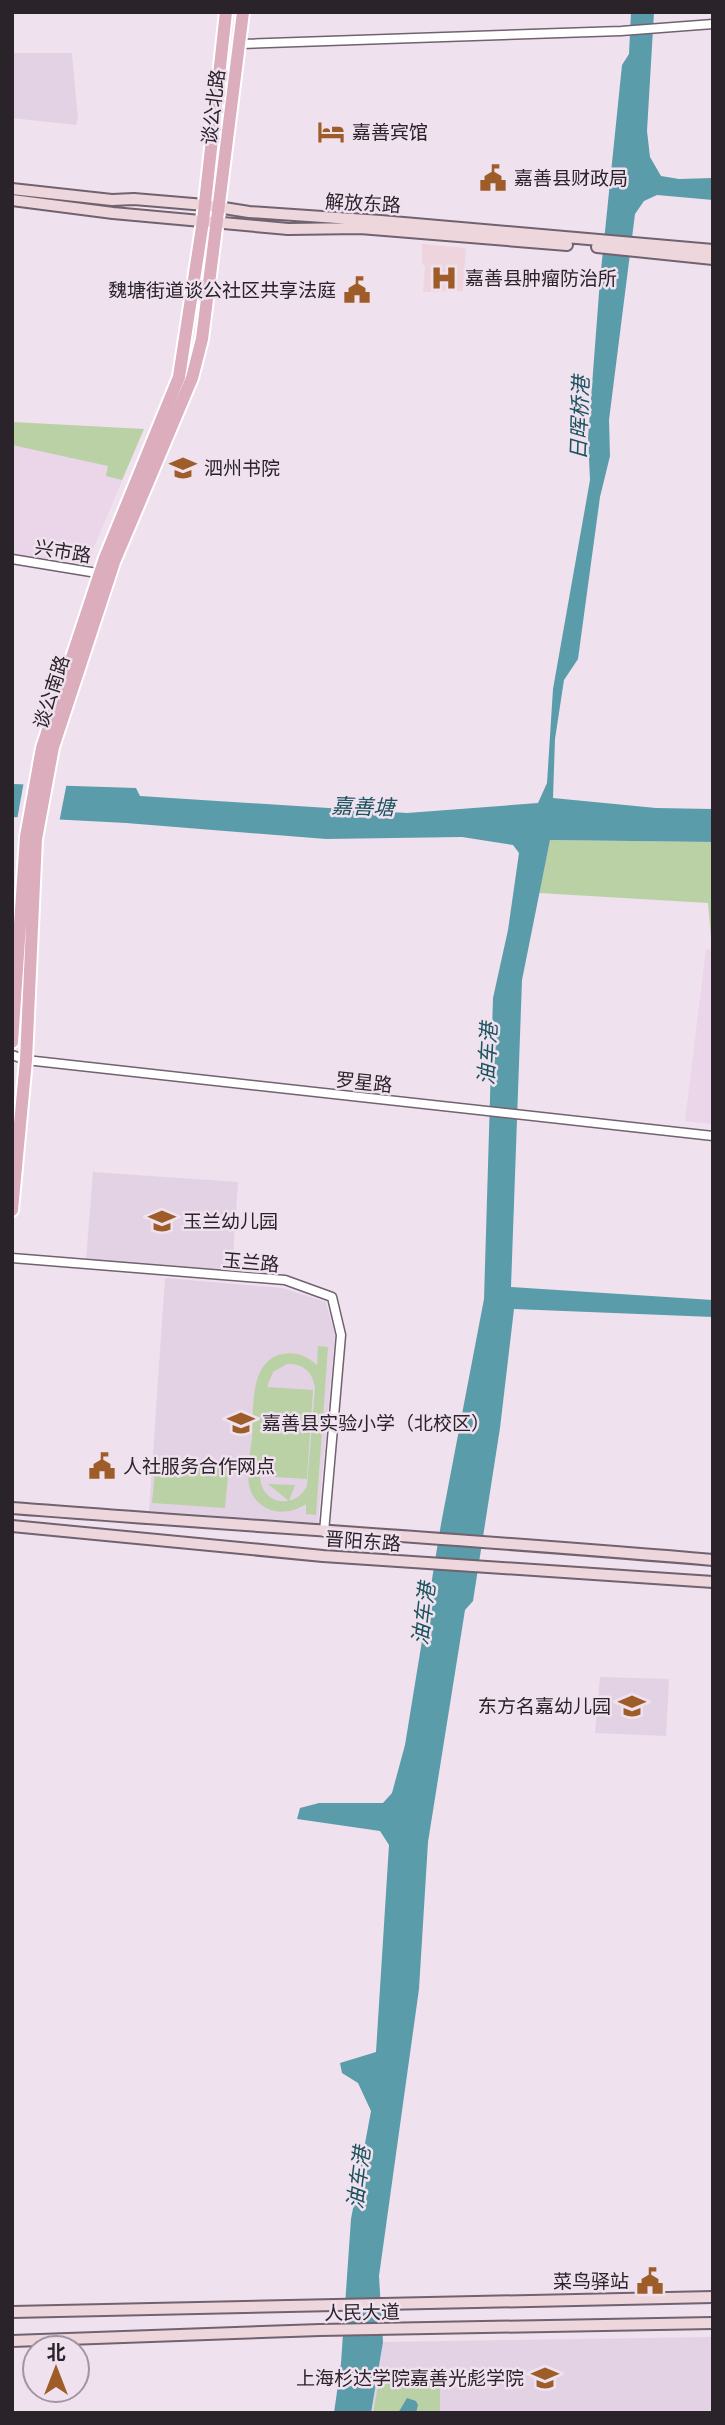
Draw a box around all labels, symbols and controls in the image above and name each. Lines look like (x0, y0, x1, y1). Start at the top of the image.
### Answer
street label: 谈公北路 (196, 68, 230, 146)
hotel icon: 嘉善宾馆 (316, 117, 346, 147)
place label: 嘉善宾馆 (352, 120, 428, 144)
public building icon: 嘉善县财政局 (478, 163, 508, 193)
place label: 嘉善县财政局 (514, 166, 628, 190)
street label: 解放东路 (324, 189, 402, 217)
hospital icon: 嘉善县肿瘤防治所 (429, 263, 459, 293)
place label: 嘉善县肿瘤防治所 (465, 266, 617, 290)
public building icon: 魏塘街道谈公社区共享法庭 (342, 275, 372, 305)
place label: 魏塘街道谈公社区共享法庭 (108, 278, 336, 302)
water label: 日晖桥港 (565, 373, 595, 460)
school or university icon: 泗州书院 (168, 453, 198, 483)
place label: 泗州书院 (204, 456, 280, 480)
street label: 兴市路 (33, 535, 93, 567)
street label: 谈公南路 (28, 652, 74, 732)
water label: 嘉善塘 (331, 792, 398, 821)
water label: 油车港 (472, 1019, 503, 1086)
street label: 罗星路 (334, 1067, 394, 1097)
school or university icon: 玉兰幼儿园 (147, 1206, 177, 1236)
place label: 玉兰幼儿园 (183, 1209, 278, 1233)
street label: 玉兰路 (222, 1248, 280, 1276)
school or university icon: 嘉善县实验小学（北校区） (226, 1408, 256, 1438)
place label: 嘉善县实验小学（北校区） (262, 1411, 490, 1435)
public building icon: 人社服务合作网点 (87, 1451, 117, 1481)
place label: 人社服务合作网点 (123, 1454, 275, 1478)
street label: 晋阳东路 (324, 1526, 402, 1556)
water label: 油车港 (406, 1578, 441, 1647)
school or university icon: 东方名嘉幼儿园 (617, 1691, 647, 1721)
place label: 东方名嘉幼儿园 (478, 1694, 611, 1718)
water label: 油车港 (341, 2142, 376, 2211)
public building icon: 菜鸟驿站 (635, 2266, 665, 2296)
place label: 菜鸟驿站 (553, 2269, 629, 2293)
street label: 人民大道 (324, 2299, 400, 2325)
north arrow (21, 2334, 91, 2404)
text: 北 (46, 2340, 66, 2364)
school or university icon: 上海杉达学院嘉善光彪学院 (530, 2363, 560, 2393)
place label: 上海杉达学院嘉善光彪学院 (296, 2366, 524, 2390)

